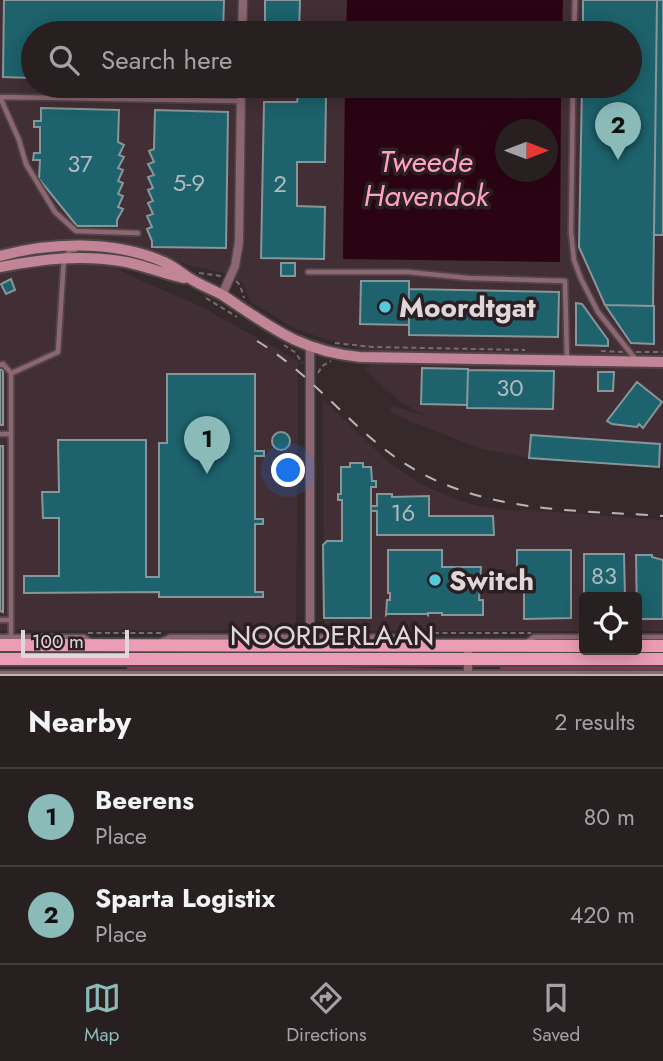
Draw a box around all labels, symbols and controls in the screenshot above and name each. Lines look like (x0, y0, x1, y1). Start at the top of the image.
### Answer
search box (21, 21, 642, 98)
icon: search (45, 41, 83, 79)
text: Search here (101, 41, 233, 79)
pin: 2 (595, 102, 641, 160)
north arrow (495, 119, 558, 182)
water label: Tweede Havendok (363, 140, 490, 217)
house number: 37 (67, 146, 93, 181)
house number: 5-9 (173, 165, 205, 200)
house number: 2 (273, 166, 287, 201)
place label: Moordtgat (399, 287, 536, 328)
marker: Moordtgat (377, 299, 393, 315)
house number: 30 (496, 370, 524, 405)
pin: 1 (184, 416, 230, 474)
your location (271, 453, 305, 487)
house number: 16 (391, 495, 415, 530)
house number: 83 (591, 558, 617, 593)
place label: Switch (449, 560, 534, 601)
marker: Switch (427, 572, 443, 588)
map controls (579, 592, 642, 655)
button: locate (579, 592, 642, 655)
street label: NOORDERLAAN (230, 615, 434, 656)
scale bar (21, 627, 130, 659)
text: 100 m (32, 628, 84, 655)
text: Nearby (28, 700, 131, 743)
text: 2 results (554, 705, 635, 739)
text: Beerens (95, 781, 194, 819)
text: 1 (45, 800, 57, 834)
text: 80 m (584, 800, 635, 834)
text: Place (95, 819, 147, 853)
text: Sparta Logistix (95, 879, 275, 917)
text: 2 (43, 898, 59, 932)
text: 420 m (570, 898, 635, 932)
text: Place (95, 917, 147, 951)
tab: Map (83, 979, 121, 1048)
tab: Directions (286, 979, 367, 1048)
tab: Saved (532, 979, 580, 1048)

